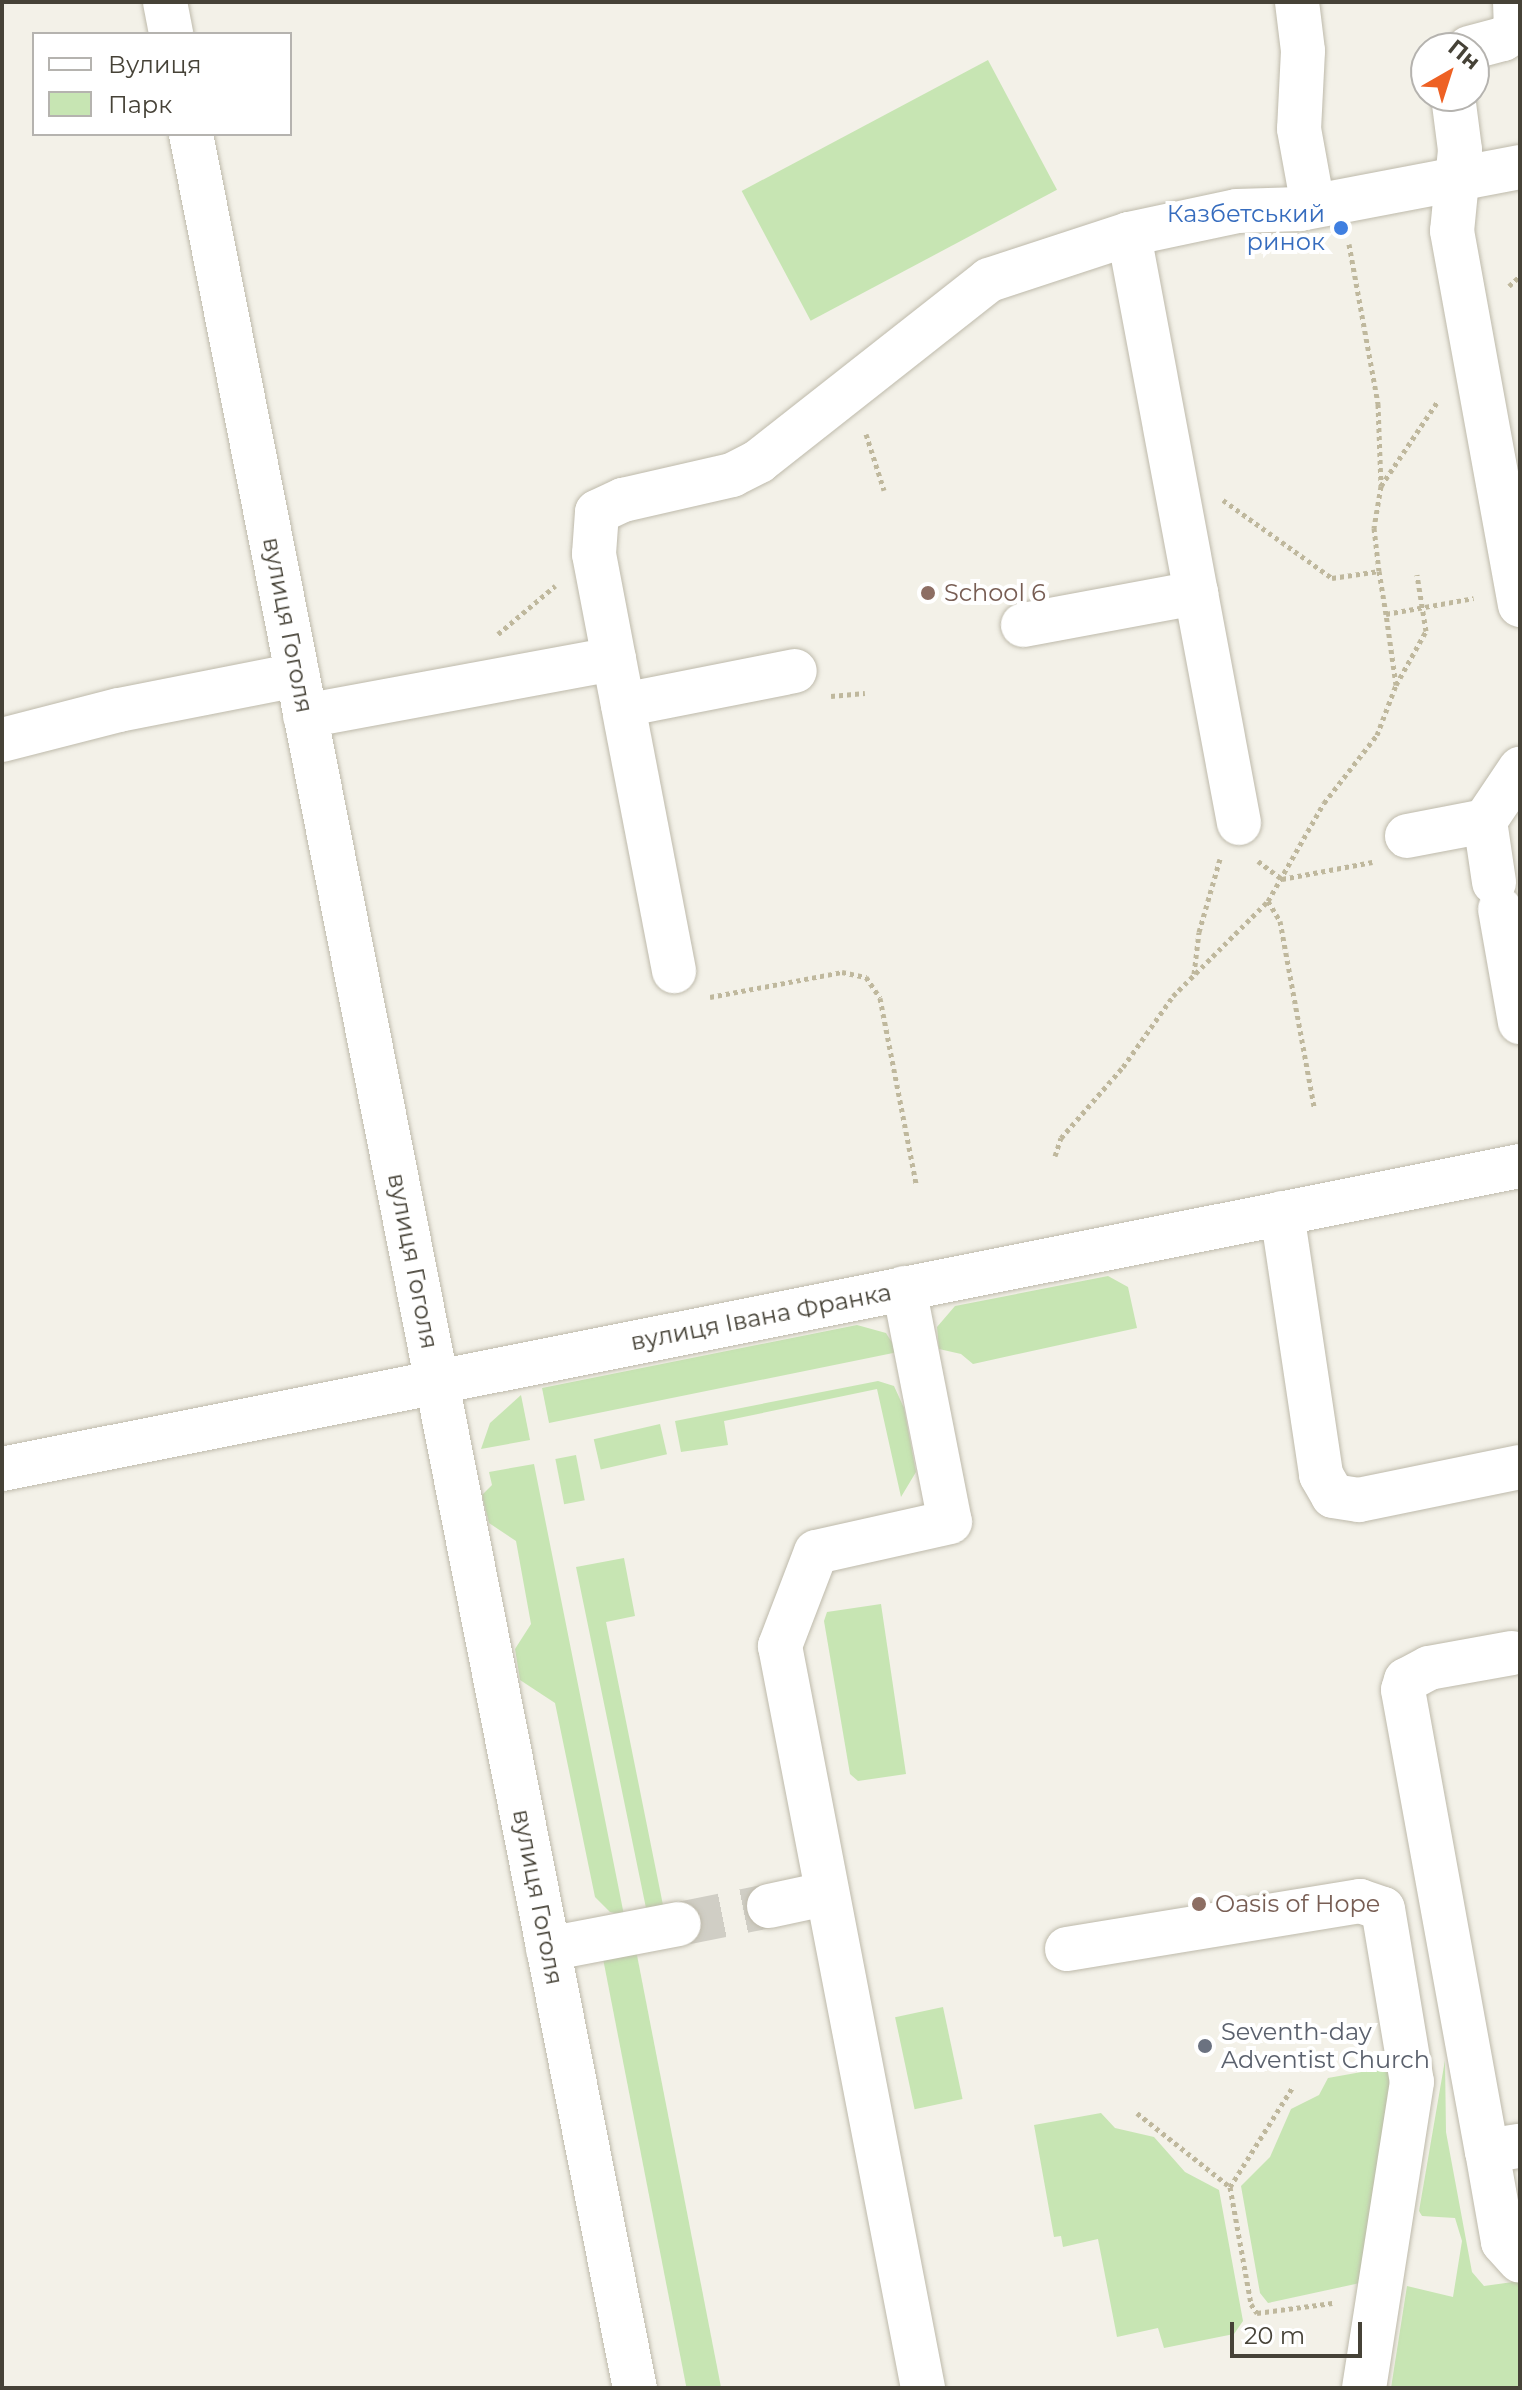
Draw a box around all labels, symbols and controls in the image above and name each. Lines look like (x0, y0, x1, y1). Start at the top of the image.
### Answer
legend (32, 32, 292, 136)
north arrow (1410, 32, 1490, 112)
text: Пн (1443, 34, 1486, 75)
text: Вулиця (108, 50, 201, 79)
text: Парк (108, 90, 172, 119)
place label: Казбетський ринок (1167, 200, 1325, 256)
marker: Казбетський ринок (1332, 219, 1350, 237)
street label: вулиця Гоголя (257, 535, 319, 715)
place label: School 6 (944, 579, 1046, 607)
marker: School 6 (919, 584, 937, 602)
street label: вулиця Гоголя (382, 1171, 444, 1351)
street label: вулиця Івана Франка (628, 1278, 894, 1356)
street label: вулиця Гоголя (507, 1807, 569, 1987)
place label: Oasis of Hope (1215, 1890, 1380, 1918)
marker: Oasis of Hope (1190, 1895, 1208, 1913)
place label: Seventh-day Adventist Church (1221, 2018, 1430, 2074)
marker: Seventh-day Adventist Church (1196, 2037, 1214, 2055)
scale bar (1234, 2306, 1366, 2356)
text: 20 m (1244, 2321, 1305, 2350)

